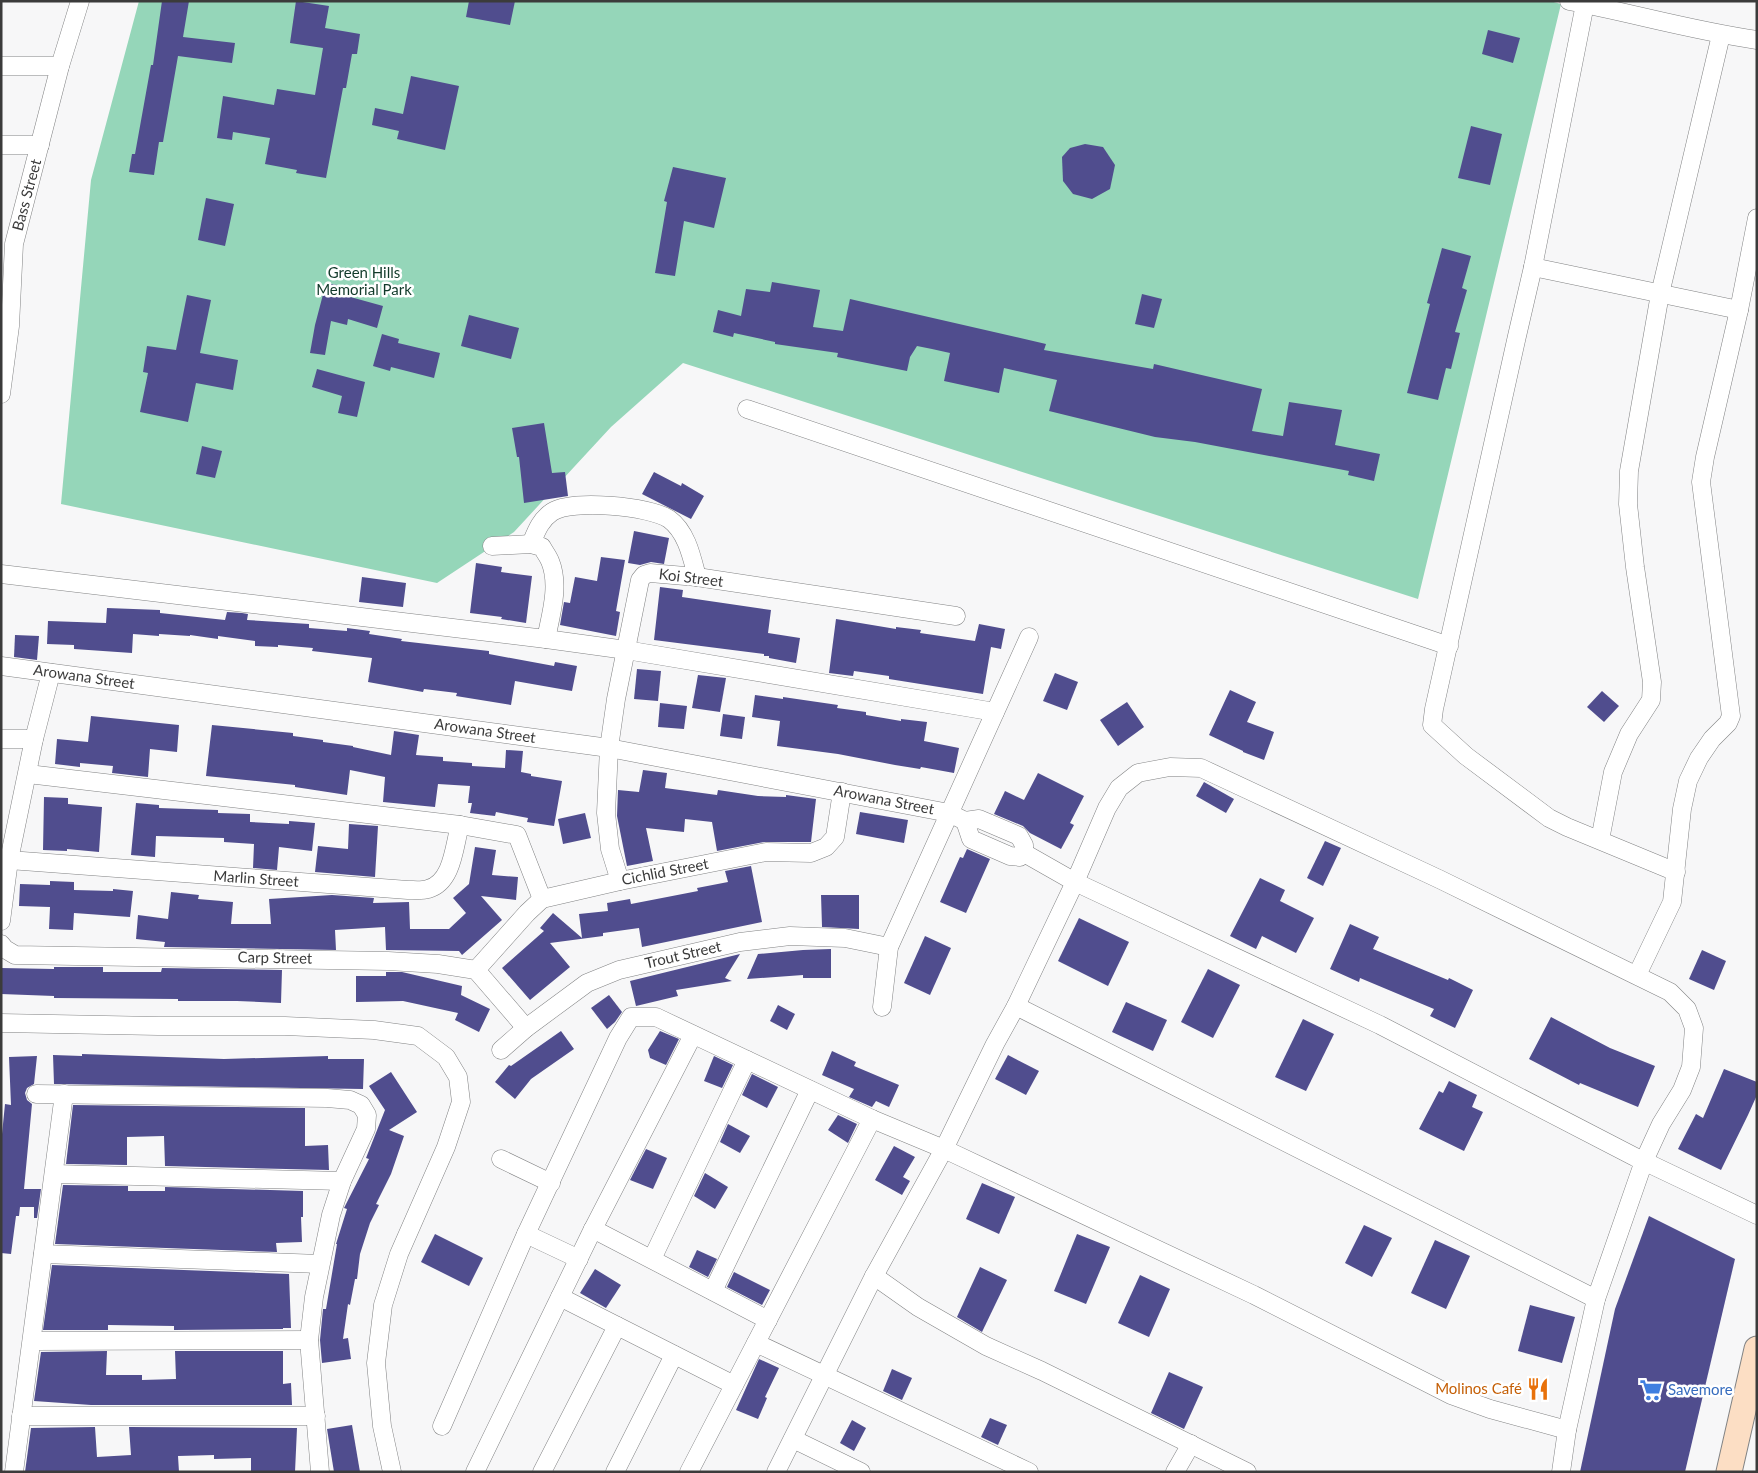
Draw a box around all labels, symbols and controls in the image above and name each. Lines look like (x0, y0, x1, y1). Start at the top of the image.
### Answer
street label: Bass Street (8, 156, 44, 233)
park label: Green Hills Memorial Park (316, 263, 412, 298)
street label: Koi Street (658, 564, 725, 590)
street label: Arowana Street (32, 660, 136, 692)
street label: Arowana Street (433, 714, 537, 746)
street label: Arowana Street (832, 780, 937, 818)
street label: Cichlid Street (620, 854, 710, 888)
street label: Marlin Street (213, 866, 300, 890)
street label: Trout Street (643, 936, 723, 972)
street label: Carp Street (238, 947, 313, 967)
restaurant icon: Molinos Café (1525, 1376, 1551, 1402)
supermarket icon: Savemore (1638, 1377, 1664, 1403)
place label: Molinos Café (1435, 1379, 1522, 1397)
place label: Savemore (1668, 1380, 1733, 1398)

